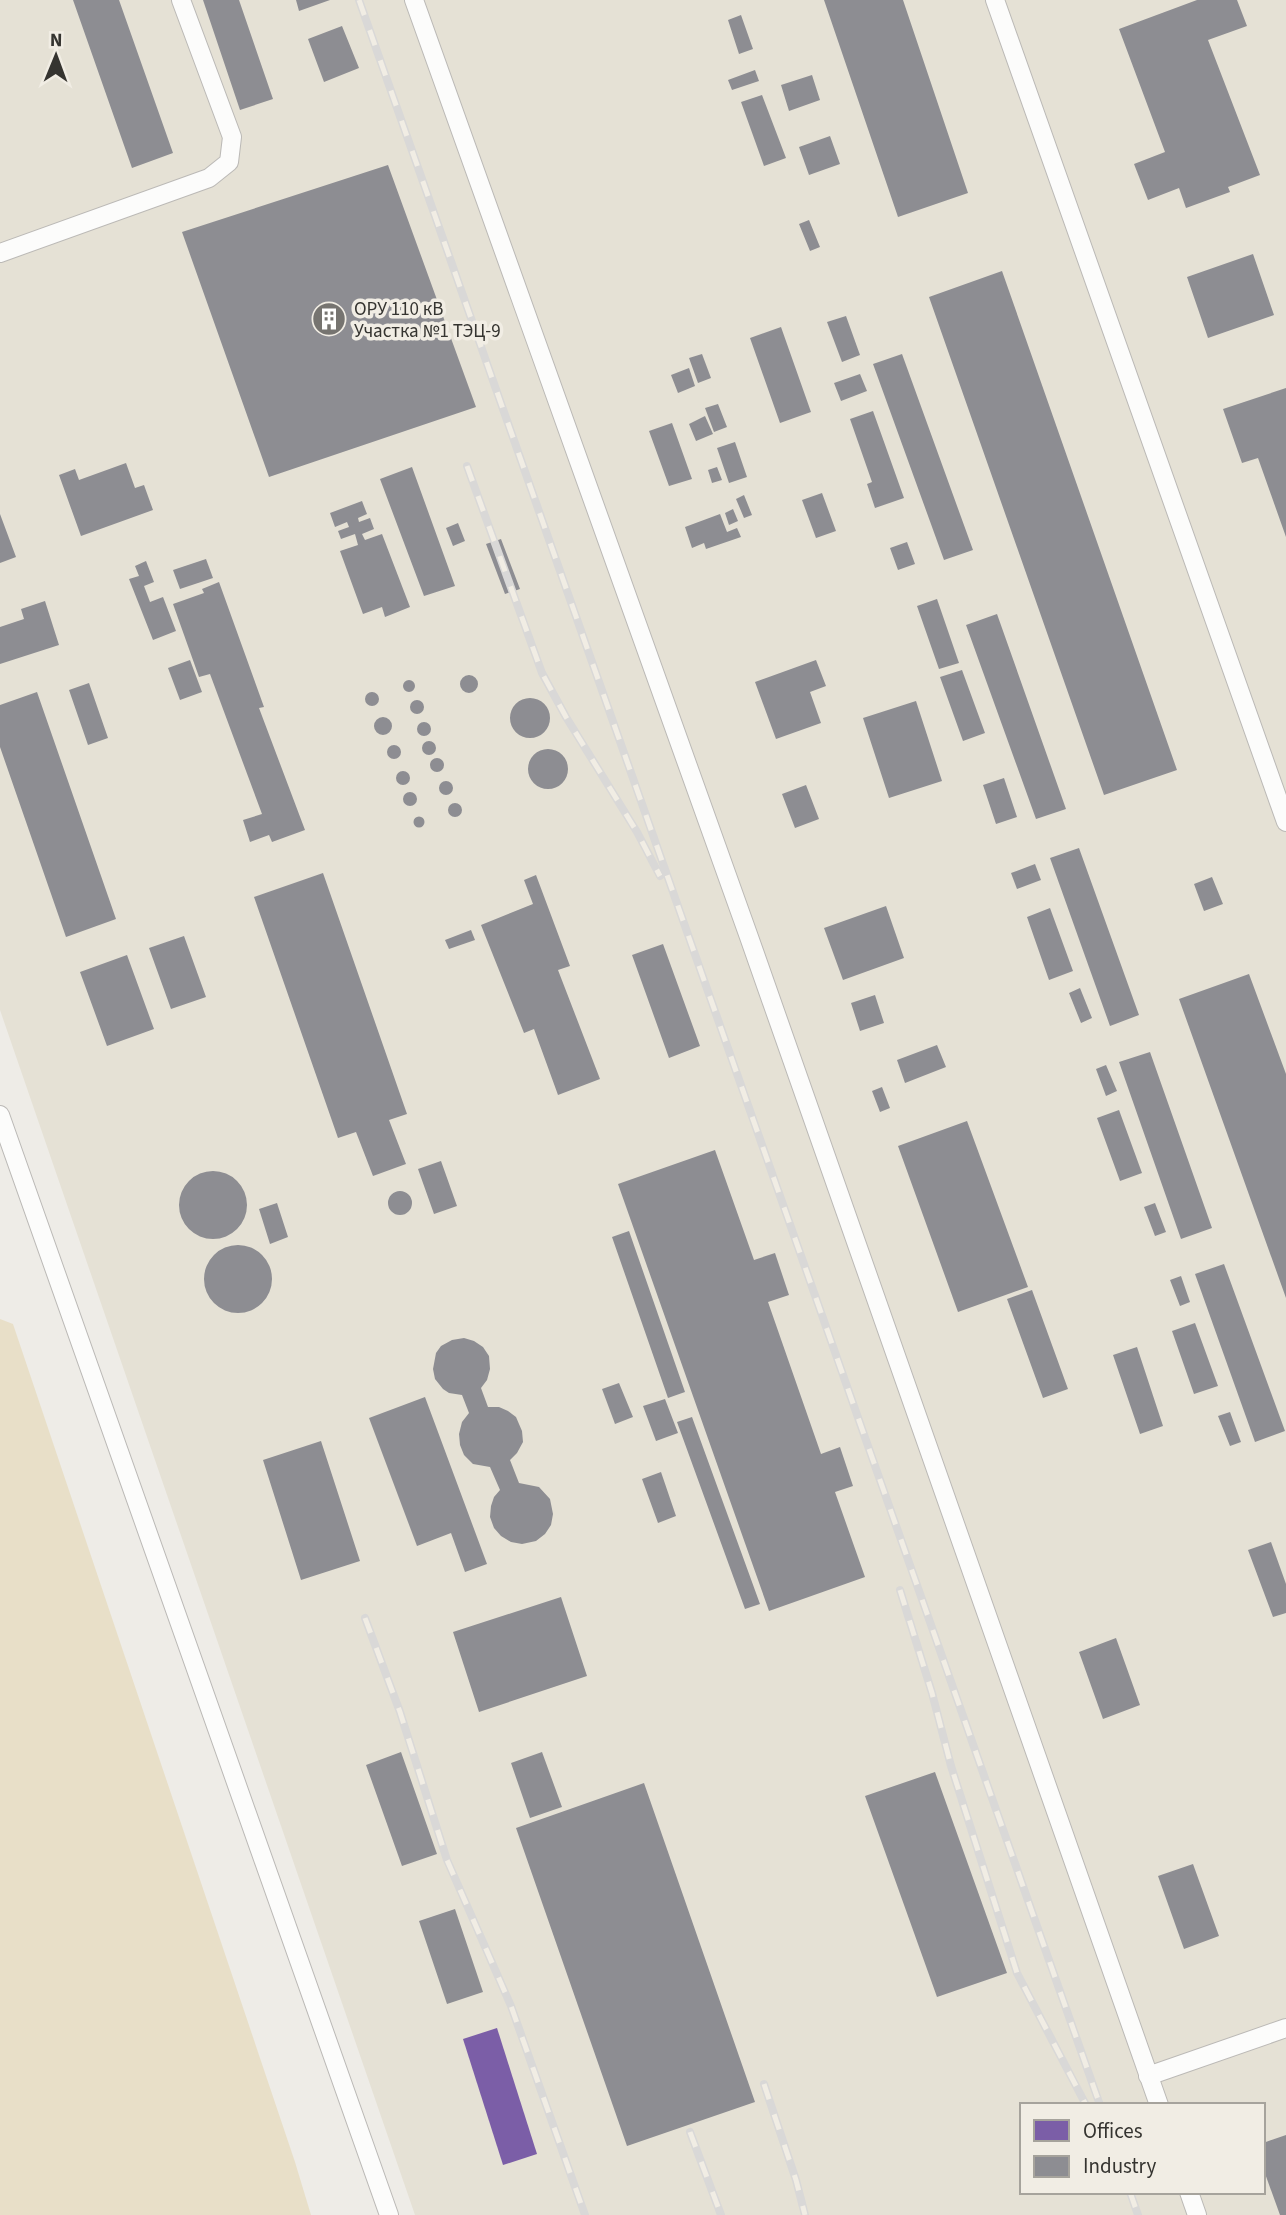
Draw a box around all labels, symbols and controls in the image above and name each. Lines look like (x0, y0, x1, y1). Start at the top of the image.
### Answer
north arrow (21, 21, 91, 91)
text: N (50, 27, 63, 54)
place label: ОРУ 110 кВ Участка №1 ТЭЦ-9 (354, 296, 501, 345)
building icon: ОРУ 110 кВ Участка №1 ТЭЦ-9 (310, 300, 348, 338)
legend (1020, 2103, 1265, 2194)
text: Offices (1083, 2116, 1143, 2146)
text: Industry (1083, 2151, 1156, 2181)

